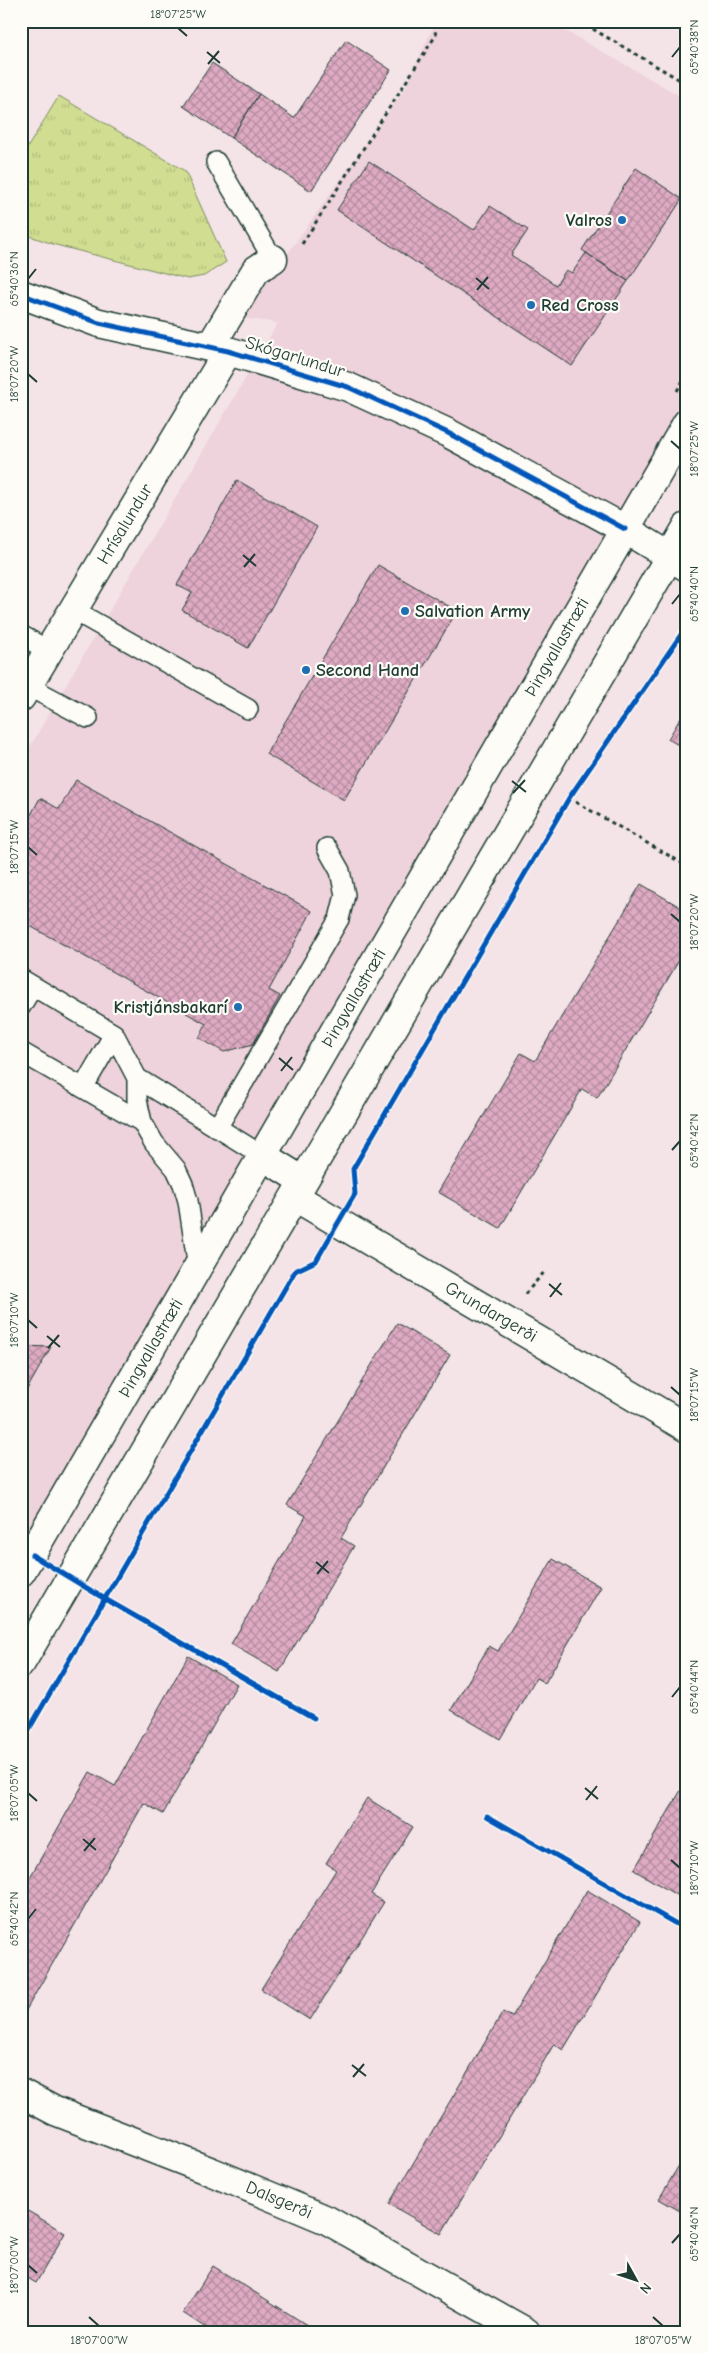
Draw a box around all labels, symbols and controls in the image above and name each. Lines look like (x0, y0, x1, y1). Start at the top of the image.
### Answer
text: 18°07'25"W (150, 7, 206, 21)
text: 65°40'38"N (687, 20, 701, 74)
place label: Valros (566, 210, 612, 231)
marker: Valros (616, 214, 628, 226)
text: 65°40'36"N (7, 251, 21, 307)
place label: Red Cross (541, 295, 619, 316)
marker: Red Cross (525, 299, 537, 311)
street label: Skógarlundur (243, 332, 348, 382)
text: 18°07'20"W (7, 345, 21, 402)
text: 18°07'25"W (687, 421, 701, 477)
street label: Hrísalundur (93, 479, 158, 568)
text: 65°40'40"N (687, 566, 701, 622)
street label: Þingvallastræti (520, 594, 594, 700)
place label: Salvation Army (415, 601, 531, 622)
marker: Salvation Army (399, 605, 411, 617)
place label: Second Hand (316, 660, 419, 681)
marker: Second Hand (300, 664, 312, 676)
text: 18°07'15"W (7, 819, 21, 874)
text: 18°07'20"W (687, 893, 701, 950)
street label: Þingvallastræti (317, 945, 391, 1051)
place label: Kristjánsbakarí (114, 997, 229, 1018)
marker: Kristjánsbakarí (232, 1001, 244, 1013)
text: 65°40'42"N (687, 1114, 701, 1168)
street label: Grundargerði (441, 1277, 541, 1347)
text: 18°07'10"W (7, 1292, 21, 1348)
street label: Þingvallastræti (114, 1295, 188, 1401)
text: 18°07'15"W (687, 1367, 701, 1422)
text: 65°40'44"N (687, 1660, 701, 1714)
text: 18°07'05"W (7, 1764, 21, 1821)
text: 18°07'10"W (687, 1840, 701, 1896)
text: 65°40'42"N (7, 1892, 21, 1946)
street label: Dalsgerði (243, 2177, 315, 2223)
text: 65°40'46"N (687, 2207, 701, 2261)
text: 18°07'00"W (7, 2236, 21, 2294)
north arrow (610, 2256, 660, 2306)
text: N (636, 2279, 655, 2297)
text: 18°07'00"W (70, 2333, 128, 2347)
text: 18°07'05"W (635, 2333, 692, 2347)

